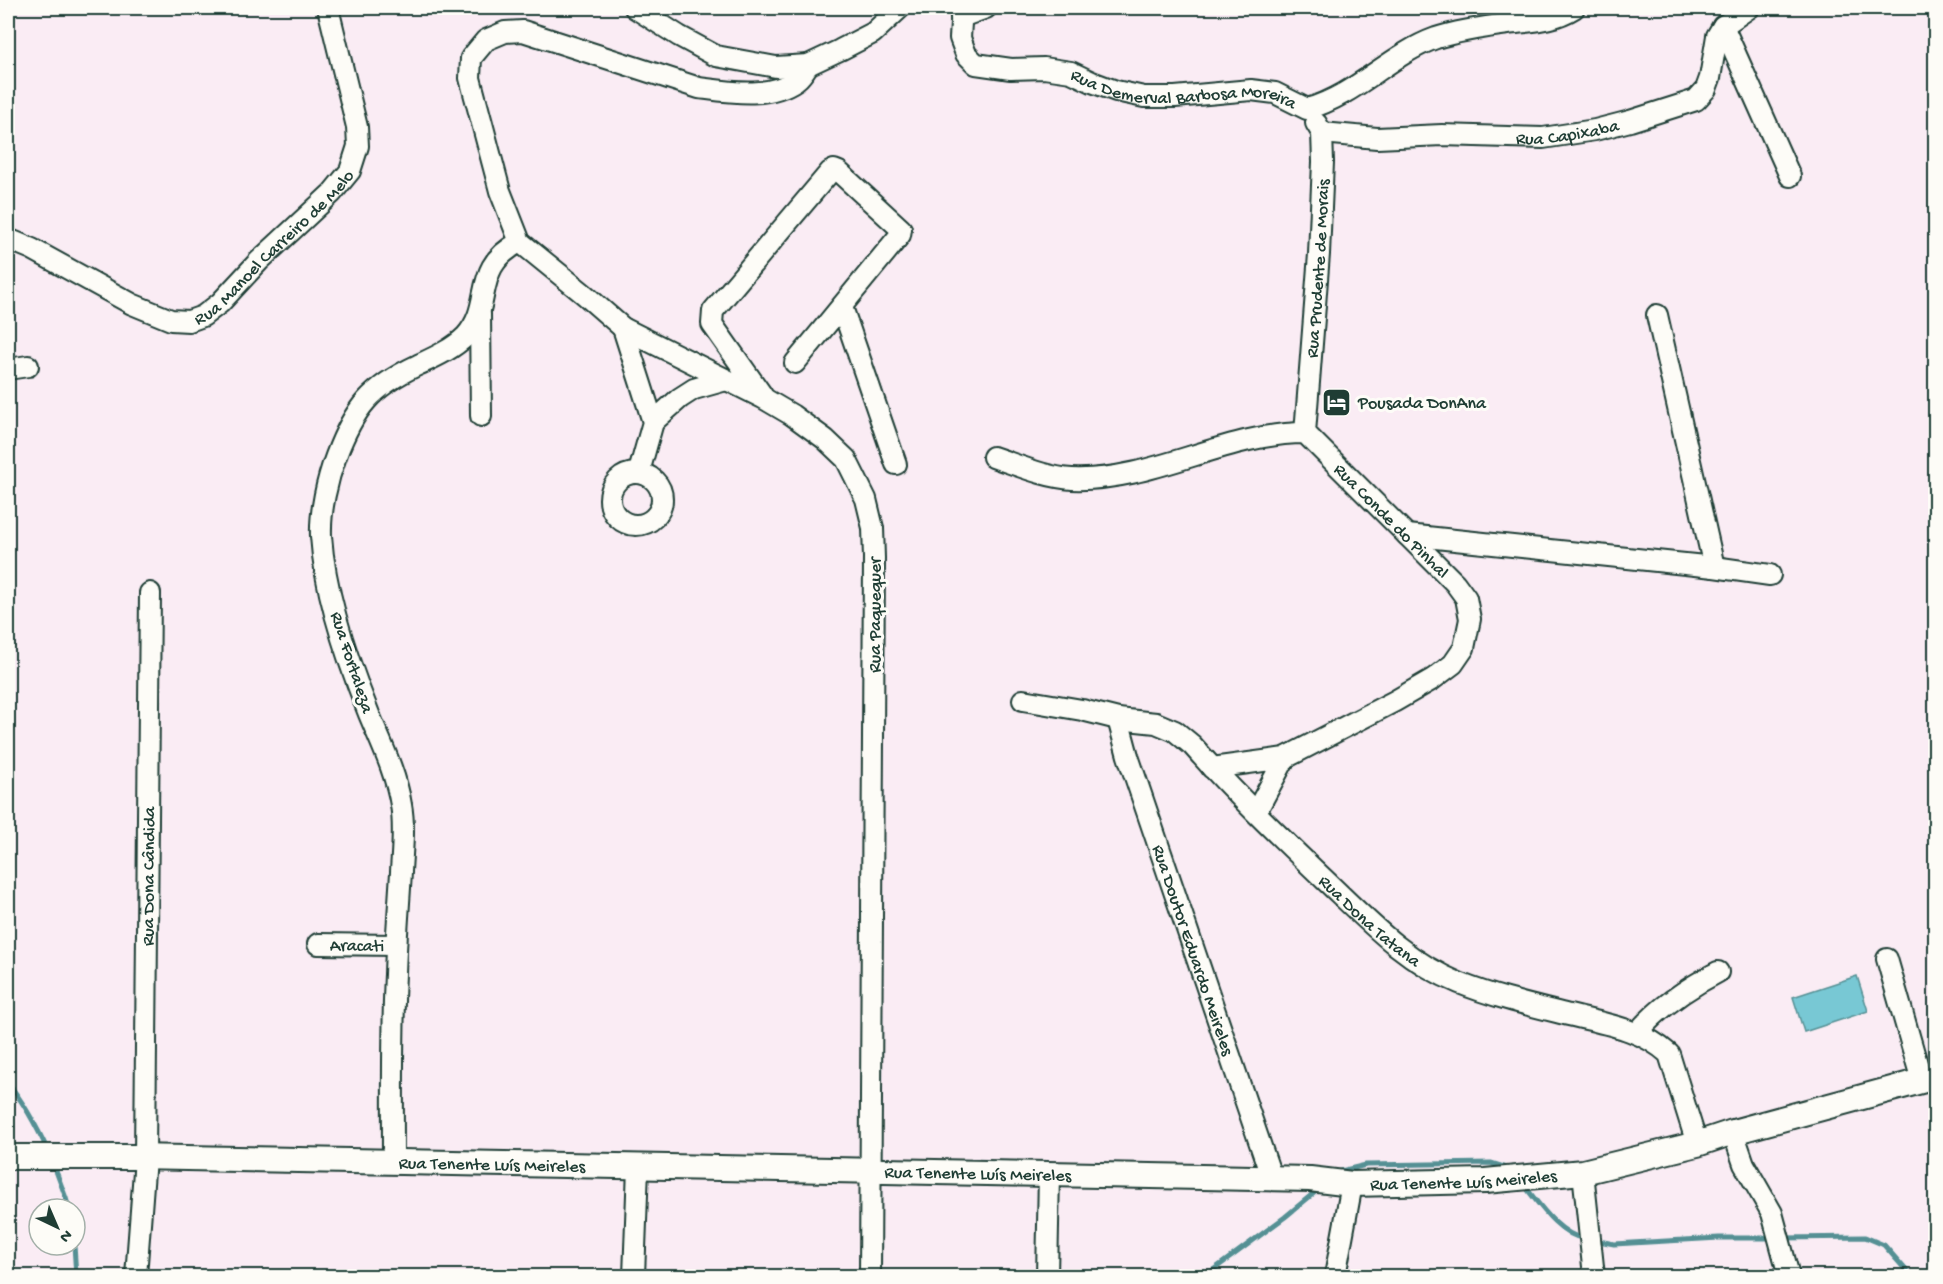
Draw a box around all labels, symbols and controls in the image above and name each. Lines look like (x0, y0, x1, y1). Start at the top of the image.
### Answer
street label: Rua Demerval Barbosa Moreira (1067, 65, 1300, 116)
street label: Rua Capixaba (1515, 116, 1622, 151)
street label: Rua Manoel Carreiro de Melo (192, 166, 360, 331)
street label: Rua Prudente de Morais (1303, 177, 1335, 359)
hotel icon: Pousada DonAna (1321, 386, 1353, 418)
place label: Pousada DonAna (1357, 394, 1487, 415)
street label: Rua Conde do Pinhal (1328, 460, 1452, 584)
street label: Rua Paquequer (866, 556, 887, 673)
street label: Rua Fortaleza (324, 609, 377, 717)
street label: Rua Dona Cândida (139, 806, 161, 946)
street label: Rua Doutor Eduardo Meireles (1146, 843, 1238, 1060)
street label: Rua Dona Tatana (1313, 872, 1424, 973)
street label: Aracati (330, 936, 384, 958)
street label: Rua Tenente Luís Meireles (398, 1154, 587, 1178)
street label: Rua Tenente Luís Meireles (884, 1163, 1073, 1188)
street label: Rua Tenente Luís Meireles (1370, 1166, 1559, 1197)
north arrow (27, 1197, 87, 1257)
text: N (54, 1225, 75, 1246)

